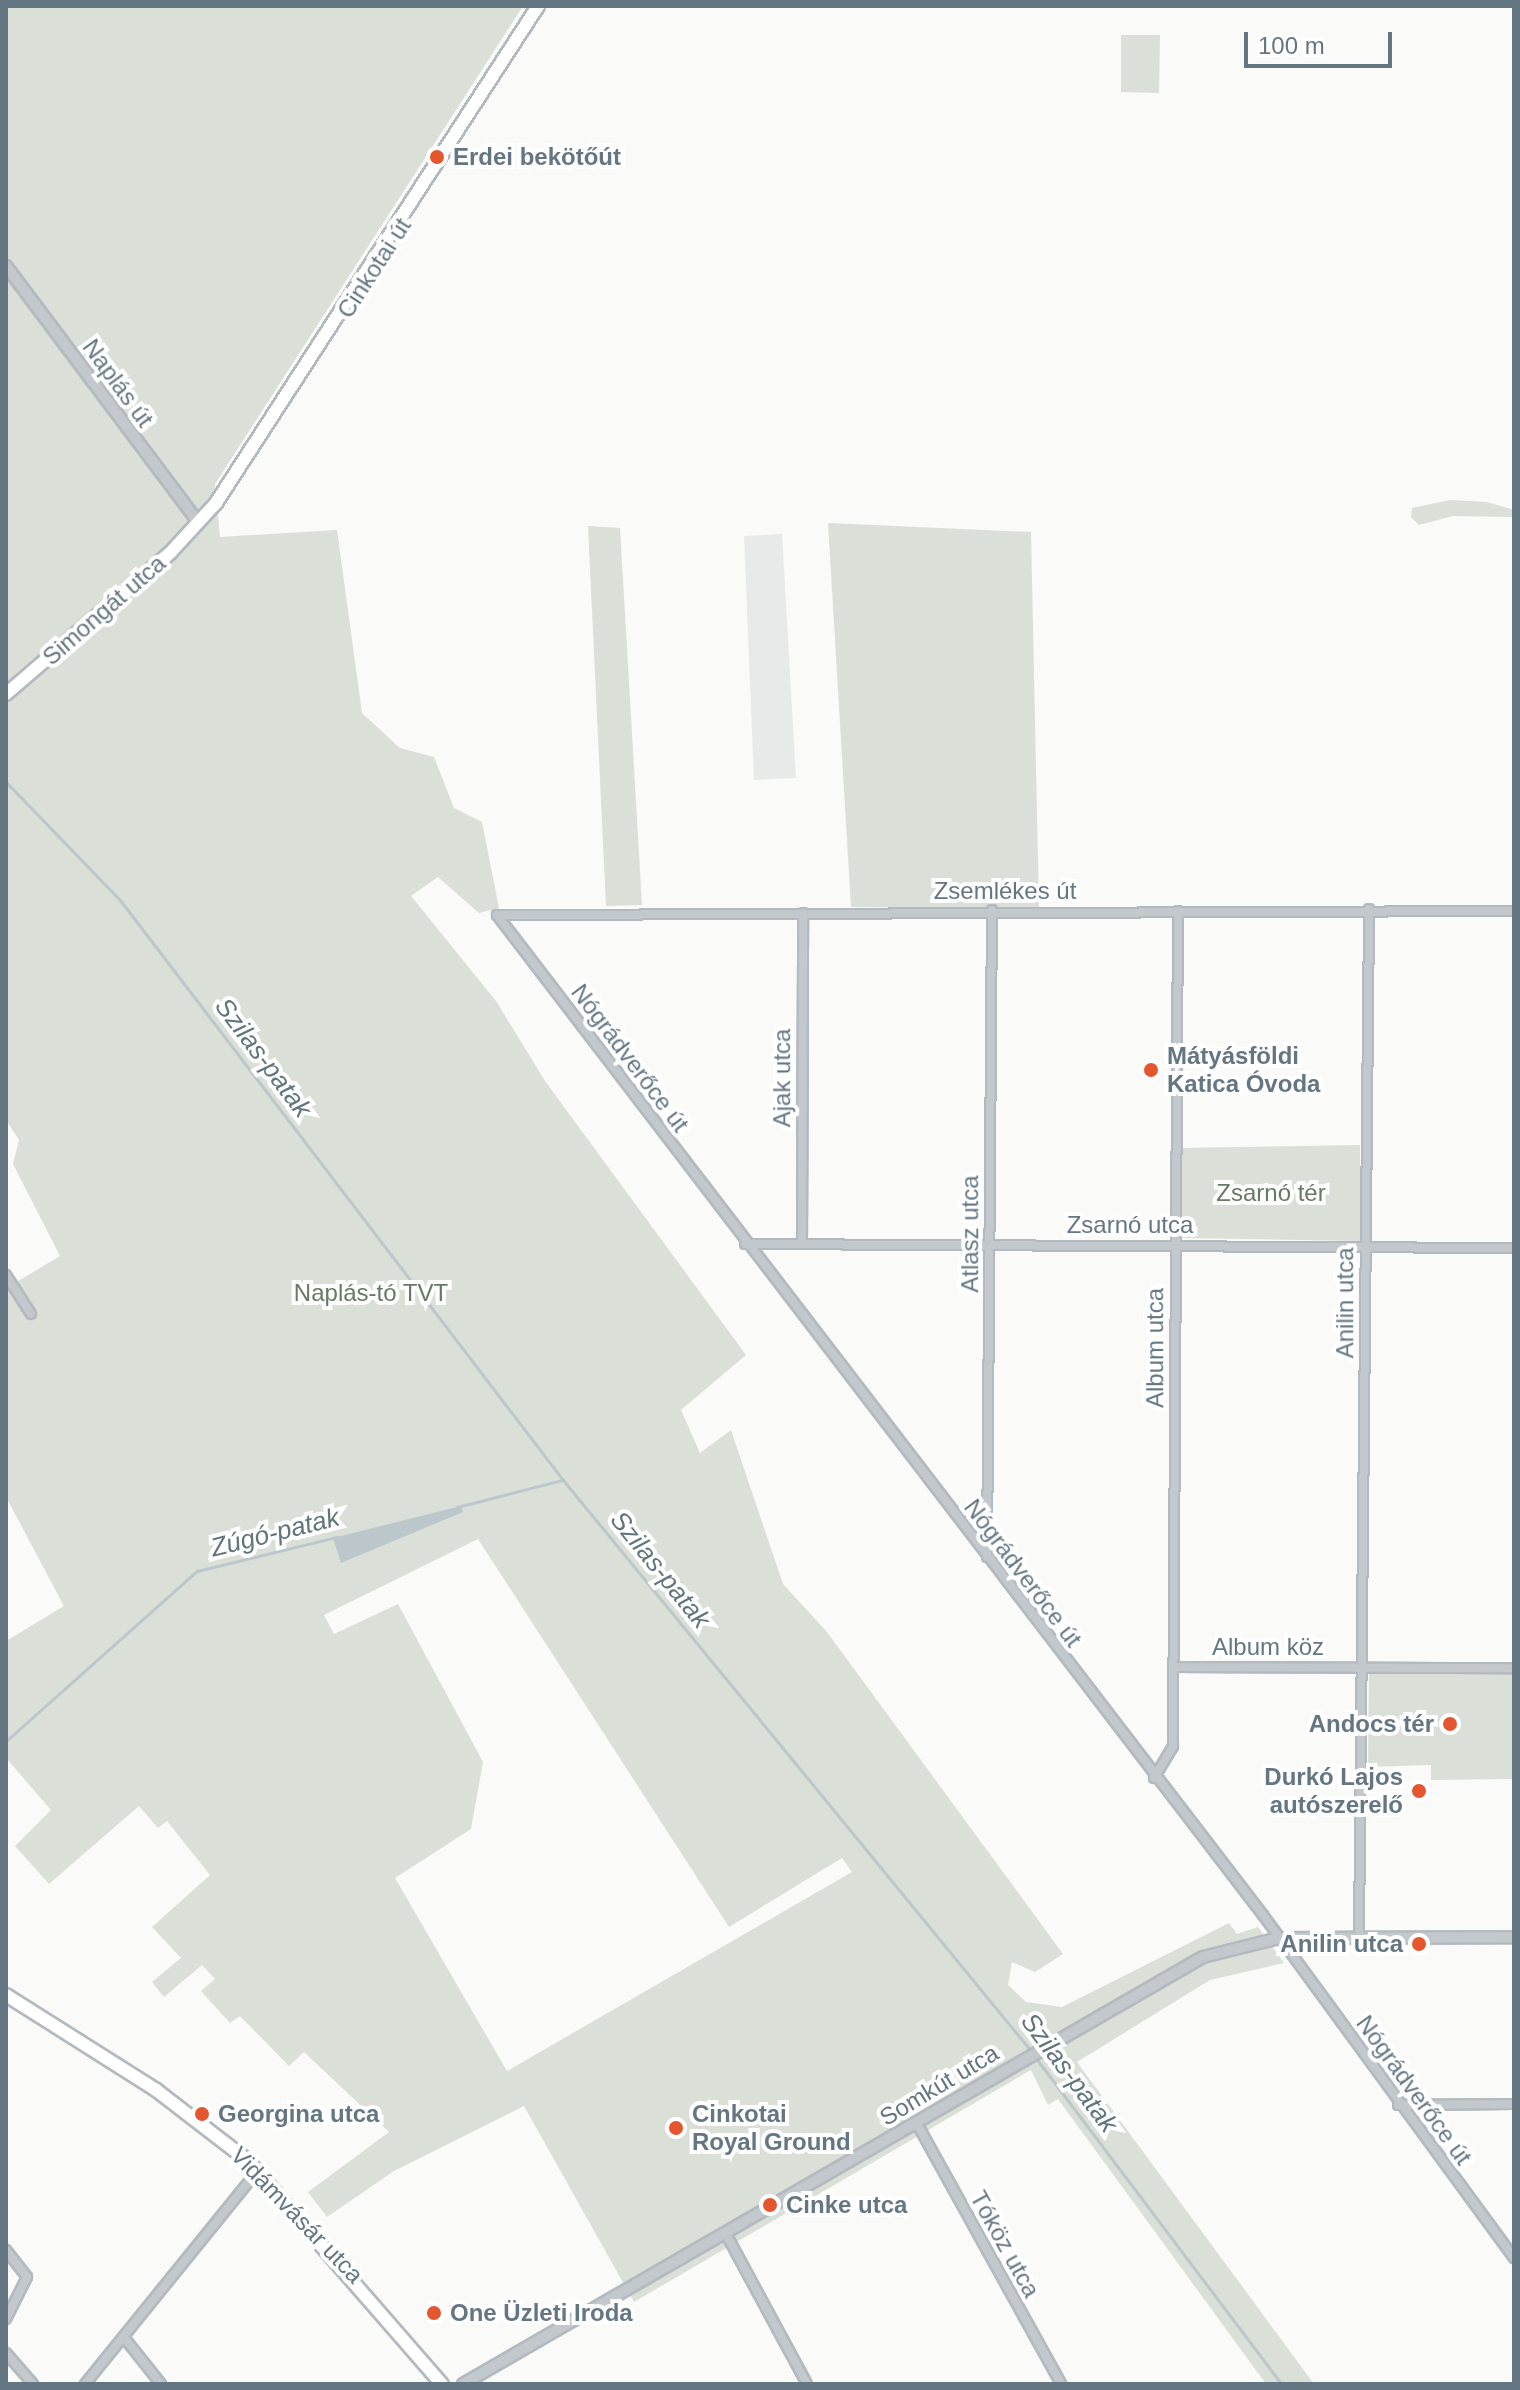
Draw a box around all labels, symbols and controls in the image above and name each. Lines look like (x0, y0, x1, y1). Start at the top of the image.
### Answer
scale bar (1248, 16, 1396, 66)
text: 100 m (1258, 32, 1325, 59)
place label: Erdei bekötőút (453, 143, 621, 171)
marker: Erdei bekötőút (428, 148, 446, 166)
street label: Cinkotai út (331, 213, 417, 323)
street label: Naplás út (77, 334, 159, 432)
street label: Simongát utca (37, 549, 171, 671)
street label: Zsemlékes út (934, 877, 1076, 905)
street label: Nógrádverőce út (565, 978, 695, 1138)
water label: Szilas-patak (208, 992, 318, 1124)
street label: Ajak utca (768, 1029, 796, 1127)
place label: Mátyásföldi Katica Óvoda (1167, 1042, 1320, 1098)
marker: Mátyásföldi Katica Óvoda (1142, 1061, 1160, 1079)
street label: Atlasz utca (956, 1175, 984, 1293)
park label: Zsarnó tér (1216, 1179, 1326, 1207)
street label: Zsarnó utca (1067, 1211, 1193, 1239)
street label: Anilin utca (1331, 1248, 1359, 1358)
park label: Naplás-tó TVT (294, 1279, 448, 1307)
street label: Album utca (1141, 1288, 1169, 1408)
street label: Nógrádverőce út (958, 1493, 1088, 1653)
water label: Zúgó-patak (207, 1502, 343, 1564)
water label: Szilas-patak (603, 1505, 717, 1635)
street label: Album köz (1212, 1633, 1324, 1661)
place label: Andocs tér (1309, 1710, 1434, 1738)
marker: Andocs tér (1441, 1715, 1459, 1733)
place label: Durkó Lajos autószerelő (1264, 1763, 1403, 1819)
marker: Durkó Lajos autószerelő (1410, 1782, 1428, 1800)
place label: Anilin utca (1280, 1930, 1403, 1958)
marker: Anilin utca (1410, 1935, 1428, 1953)
water label: Szilas-patak (1014, 2007, 1124, 2139)
street label: Nógrádverőce út (1350, 2010, 1478, 2170)
street label: Somkút utca (874, 2038, 1004, 2132)
place label: Georgina utca (218, 2100, 379, 2128)
place label: Cinkotai Royal Ground (692, 2100, 851, 2156)
marker: Georgina utca (193, 2105, 211, 2123)
marker: Cinkotai Royal Ground (667, 2119, 685, 2137)
street label: Vidámvásár utca (225, 2141, 369, 2289)
street label: Tóköz utca (964, 2186, 1046, 2302)
place label: Cinke utca (786, 2191, 907, 2219)
marker: Cinke utca (761, 2196, 779, 2214)
place label: One Üzleti Iroda (450, 2299, 633, 2327)
marker: One Üzleti Iroda (425, 2304, 443, 2322)

